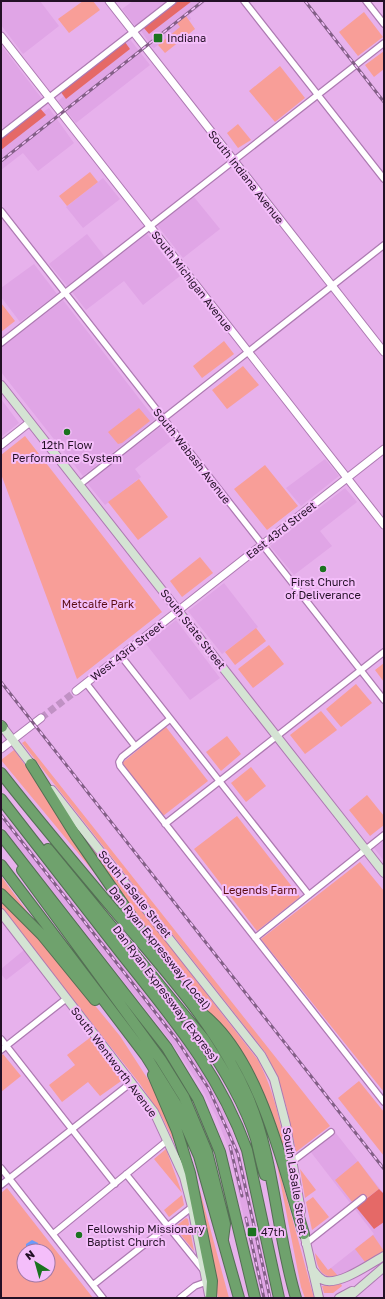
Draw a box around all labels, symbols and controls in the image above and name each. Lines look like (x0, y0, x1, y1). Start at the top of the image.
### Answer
place label: Indiana (167, 31, 206, 44)
marker: Indiana (152, 32, 164, 44)
street label: South Indiana Avenue (206, 127, 287, 226)
street label: South Michigan Avenue (149, 228, 236, 333)
street label: South Wabash Avenue (151, 405, 234, 506)
marker: 12th Flow Performance System (62, 427, 72, 437)
place label: 12th Flow Performance System (12, 438, 122, 464)
street label: East 43rd Street (243, 498, 318, 561)
marker: First Church of Deliverance (318, 564, 328, 574)
place label: First Church of Deliverance (285, 575, 361, 601)
street label: South State Street (158, 586, 229, 671)
park label: Metcalfe Park (62, 597, 134, 610)
street label: West 43rd Street (88, 618, 166, 683)
street label: South LaSalle Street (96, 847, 175, 940)
street label: Dan Ryan Expressway (Local) (107, 883, 214, 1012)
park label: Legends Farm (223, 883, 297, 896)
street label: Dan Ryan Expressway (Express) (111, 923, 222, 1065)
street label: South Wentworth Avenue (69, 1004, 160, 1119)
street label: South LaSalle Street (281, 1126, 310, 1236)
place label: Fellowship Missionary Baptist Church (87, 1222, 205, 1248)
place label: 47th (261, 1225, 285, 1238)
marker: 47th (246, 1226, 258, 1238)
marker: Fellowship Missionary Baptist Church (74, 1230, 84, 1240)
north arrow (16, 1243, 56, 1283)
text: N (22, 1247, 37, 1262)

